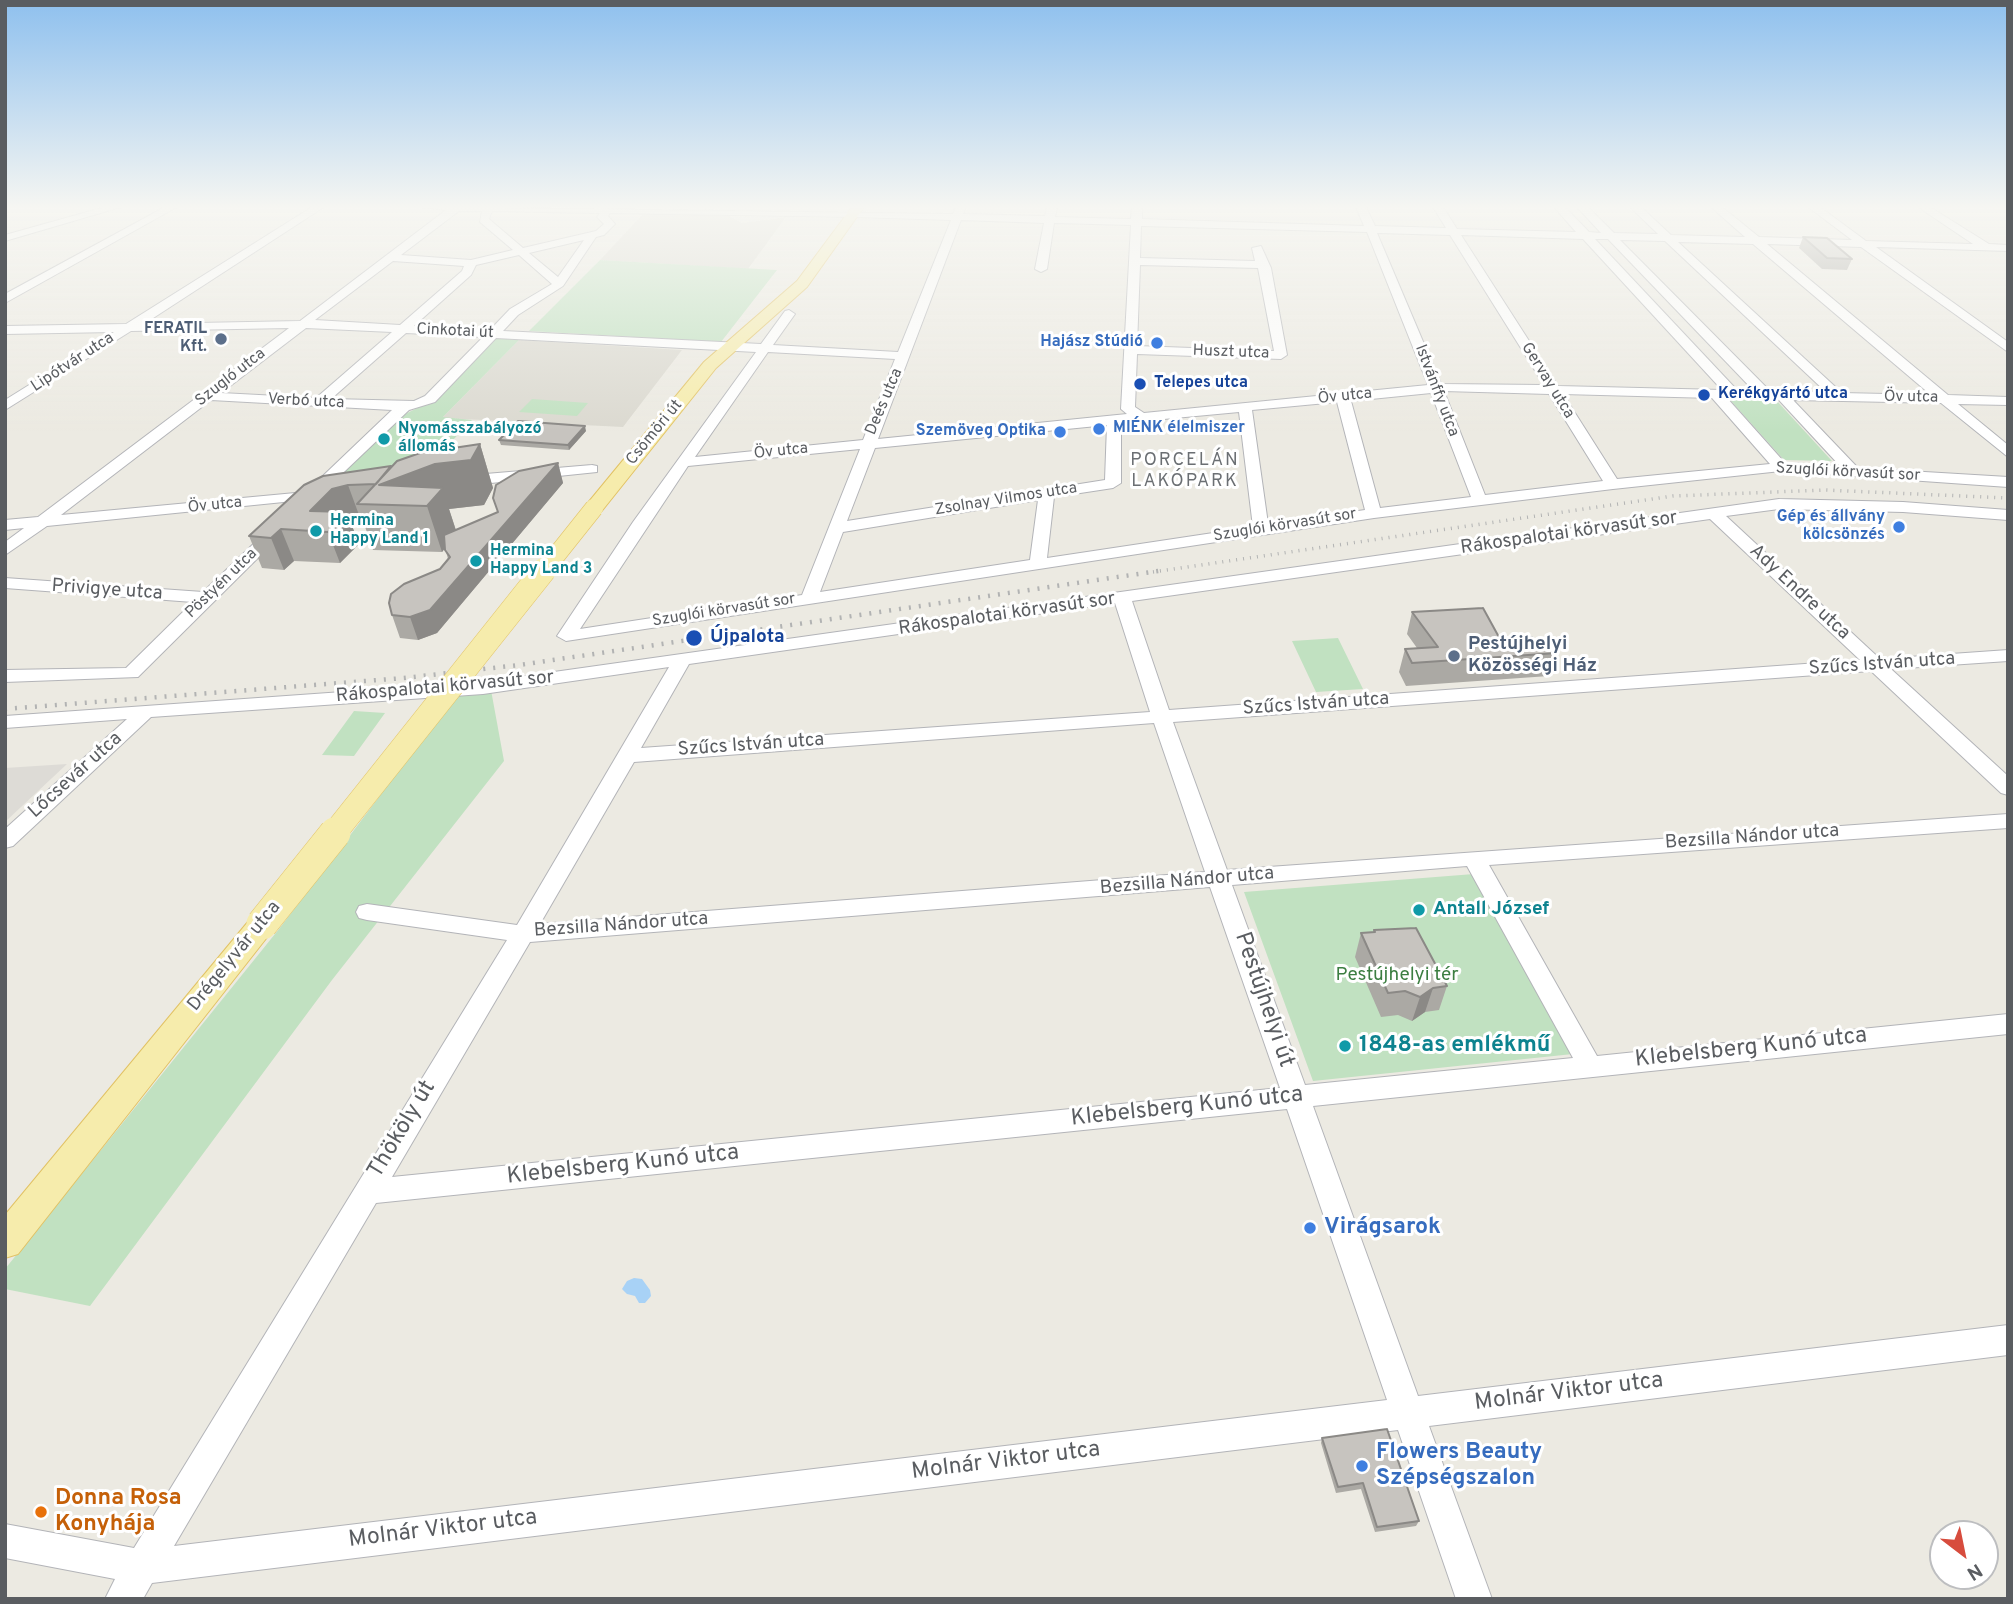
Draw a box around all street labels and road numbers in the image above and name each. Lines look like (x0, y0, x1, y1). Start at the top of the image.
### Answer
street label: Cinkotai út (416, 320, 494, 344)
street label: Lipótvár utca (28, 329, 118, 397)
street label: Gervay utca (1516, 340, 1578, 422)
street label: Huszt utca (1192, 342, 1270, 364)
street label: Istvánffy utca (1410, 342, 1462, 440)
street label: Szugló utca (192, 345, 270, 411)
street label: Deés utca (862, 366, 908, 438)
street label: Öv utca (1317, 385, 1373, 409)
street label: Öv utca (1884, 388, 1938, 408)
street label: Verbó utca (267, 390, 345, 414)
street label: Csömöri út (623, 396, 687, 470)
street label: Öv utca (753, 440, 809, 464)
street label: Szuglói körvasút sor (1775, 460, 1921, 486)
street label: Zsolnay Vilmos utca (933, 479, 1079, 521)
street label: Öv utca (187, 494, 243, 518)
street label: Szuglói körvasút sor (1212, 505, 1358, 547)
street label: Rákospalotai körvasút sor (1459, 507, 1679, 561)
street label: Ady Endre utca (1744, 541, 1854, 645)
street label: Pöstyén utca (182, 545, 262, 623)
street label: Privigye utca (51, 576, 163, 606)
street label: Rákospalotai körvasút sor (897, 588, 1117, 642)
street label: Szuglói körvasút sor (651, 590, 797, 632)
street label: Szűcs István utca (1808, 649, 1956, 681)
street label: Rákospalotai körvasút sor (335, 667, 555, 709)
street label: Szűcs István utca (1242, 689, 1390, 721)
street label: Lőcsevár utca (25, 728, 127, 824)
street label: Szűcs István utca (677, 730, 825, 762)
street label: Bezsilla Nándor utca (1664, 821, 1840, 855)
street label: Bezsilla Nándor utca (1099, 863, 1275, 901)
street label: Drégelyvár utca (184, 897, 286, 1017)
street label: Bezsilla Nándor utca (533, 909, 709, 943)
street label: Pestújhelyi út (1227, 929, 1299, 1071)
street label: Klebelsberg Kunó utca (1634, 1023, 1868, 1075)
street label: Thököly út (363, 1076, 443, 1184)
street label: Klebelsberg Kunó utca (1070, 1082, 1304, 1134)
street label: Klebelsberg Kunó utca (506, 1140, 740, 1192)
street label: Molnár Viktor utca (1473, 1368, 1665, 1418)
street label: Molnár Viktor utca (910, 1437, 1102, 1487)
street label: Molnár Viktor utca (347, 1505, 539, 1555)

